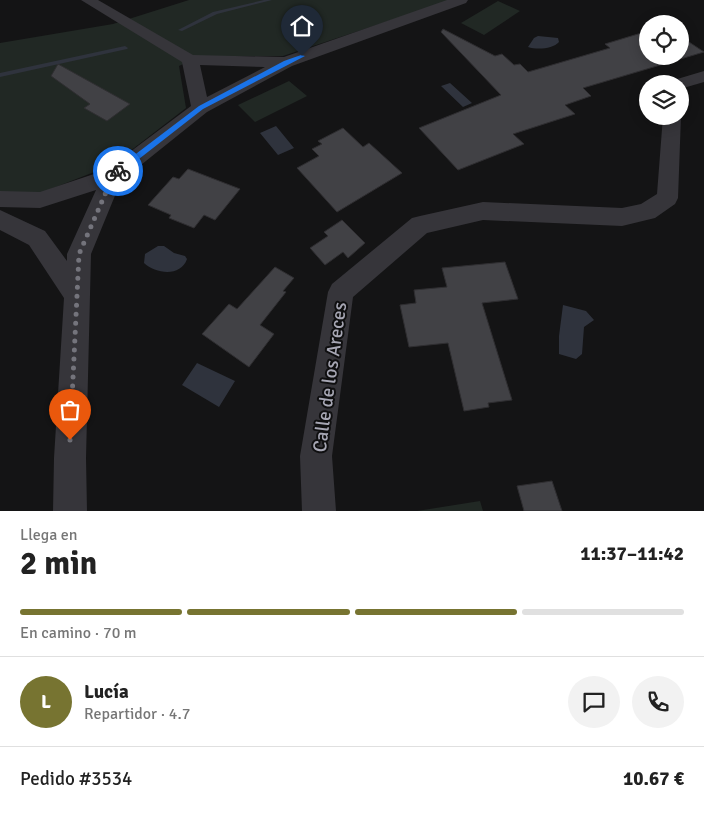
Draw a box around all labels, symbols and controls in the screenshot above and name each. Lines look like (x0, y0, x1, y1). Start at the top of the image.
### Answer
pin (281, 5, 323, 56)
icon: home (288, 12, 316, 40)
map controls (639, 15, 689, 125)
button: locate (639, 15, 689, 65)
button: layers (639, 75, 689, 125)
courier (93, 146, 143, 196)
icon: bike (104, 157, 132, 185)
street label: Calle de los Areces (308, 301, 352, 454)
pin (49, 389, 91, 440)
icon: bag (56, 396, 84, 424)
text: Llega en (20, 525, 78, 545)
text: 11:37–11:42 (580, 542, 684, 566)
text: 2 min (20, 544, 97, 583)
text: En camino · 70 m (20, 623, 137, 643)
button: chat (568, 676, 620, 728)
button: phone (632, 676, 684, 728)
text: Lucía (84, 680, 129, 704)
text: L (41, 690, 51, 714)
text: Repartidor · 4.7 (84, 704, 190, 724)
text: Pedido #3534 (20, 767, 132, 791)
text: 10.67 € (623, 767, 684, 791)

